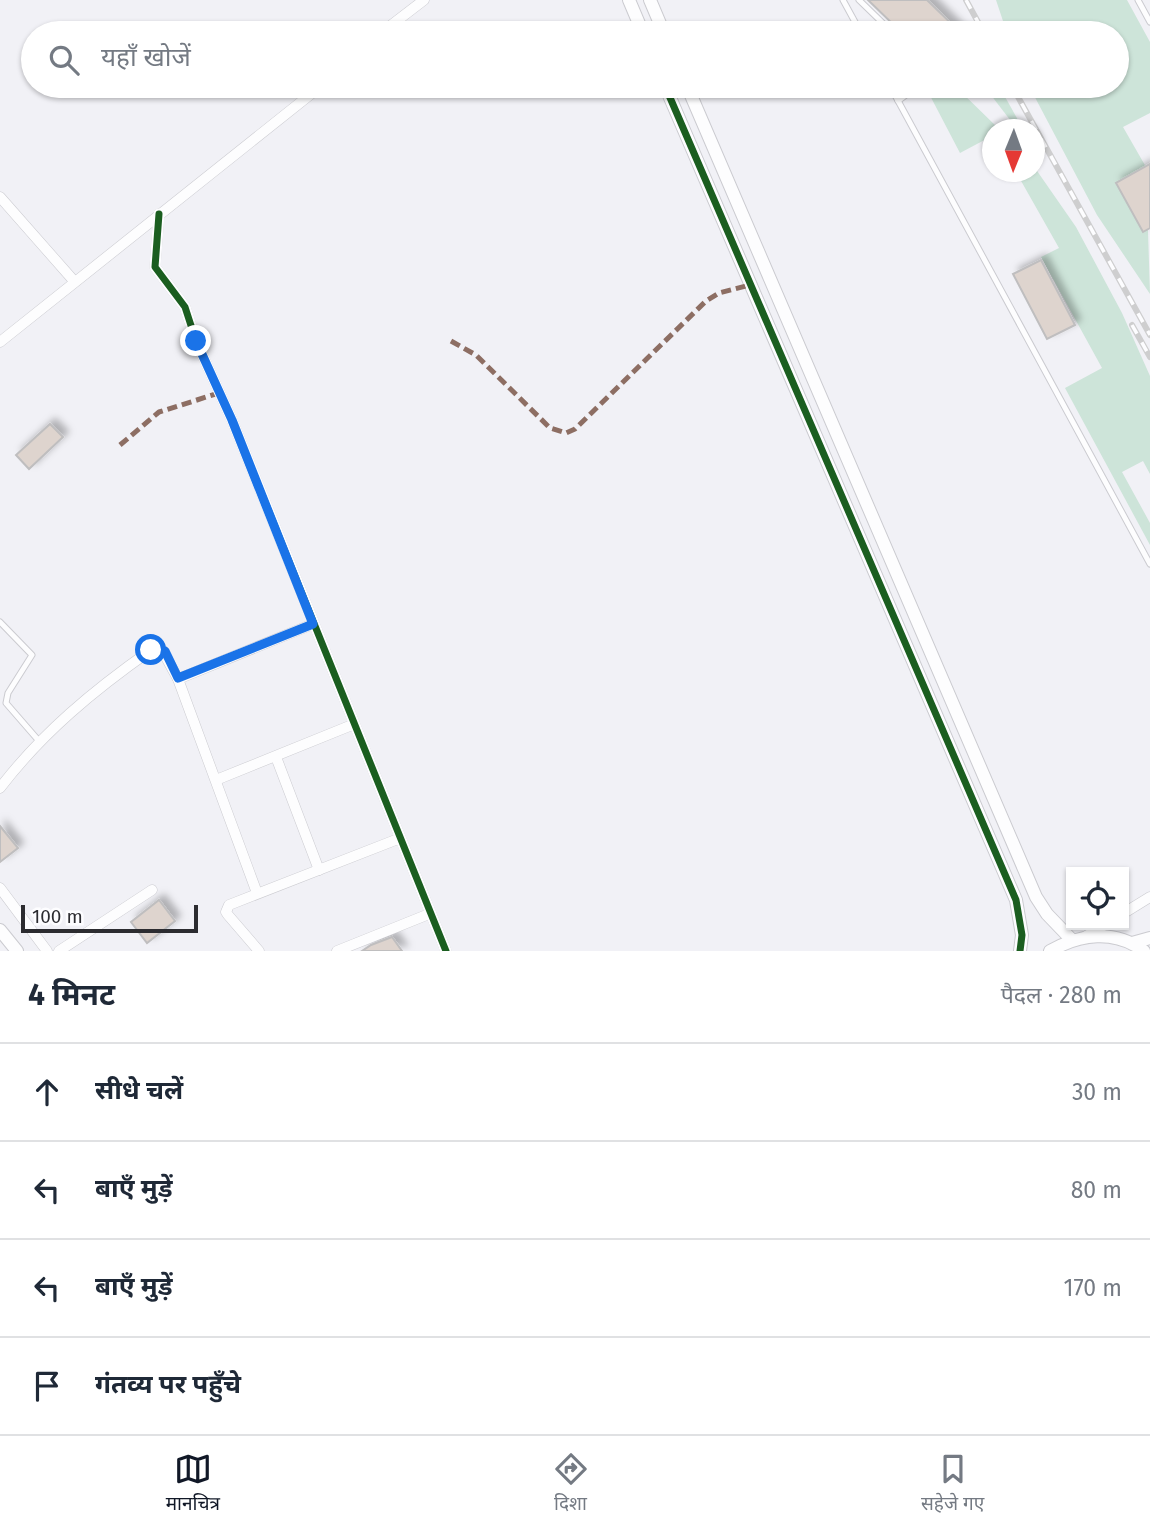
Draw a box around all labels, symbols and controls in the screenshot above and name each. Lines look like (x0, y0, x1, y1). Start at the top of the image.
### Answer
search box (21, 21, 1129, 98)
icon: search (45, 41, 83, 79)
text: यहाँ खोजें (101, 42, 191, 73)
north arrow (982, 119, 1045, 182)
route end (180, 325, 211, 356)
route start (135, 634, 166, 665)
map controls (1066, 867, 1129, 930)
button: locate (1066, 867, 1129, 930)
scale bar (21, 902, 198, 934)
text: 100 m (32, 905, 83, 928)
text: 4 मिनट (28, 977, 115, 1013)
text: पैदल · 280 m (1001, 981, 1122, 1009)
icon: ahead (28, 1073, 66, 1111)
text: सीधे चलें (95, 1075, 183, 1106)
text: 30 m (1072, 1078, 1122, 1106)
icon: left (28, 1171, 66, 1209)
text: बाएँ मुड़ें (95, 1173, 172, 1204)
text: 80 m (1071, 1176, 1122, 1204)
icon: left (28, 1269, 66, 1307)
text: बाएँ मुड़ें (95, 1271, 172, 1302)
text: 170 m (1063, 1274, 1122, 1302)
icon: arrive (28, 1367, 66, 1405)
text: गंतव्य पर पहुँचे (95, 1369, 241, 1400)
tab: मानचित्र (166, 1450, 220, 1518)
tab: दिशा (552, 1450, 590, 1518)
tab: सहेजे गए (921, 1450, 984, 1518)

